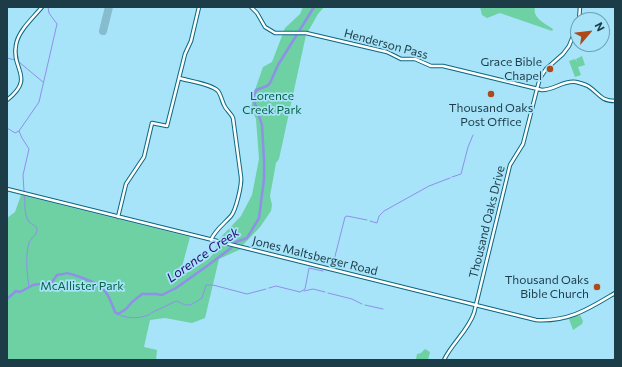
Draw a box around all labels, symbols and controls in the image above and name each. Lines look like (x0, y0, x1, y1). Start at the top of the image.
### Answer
north arrow (570, 12, 610, 52)
text: N (592, 20, 608, 33)
street label: Henderson Pass (342, 26, 430, 62)
place label: Grace Bible Chapel (480, 55, 542, 83)
marker: Grace Bible Chapel (545, 64, 555, 74)
park label: Lorence Creek Park (242, 89, 302, 117)
marker: Thousand Oaks Post Office (486, 89, 496, 99)
place label: Thousand Oaks Post Office (449, 101, 533, 129)
street label: Thousand Oaks Drive (466, 164, 508, 280)
water label: Lorence Creek (164, 224, 242, 286)
street label: Jones Maltsberger Road (251, 233, 379, 279)
place label: Thousand Oaks Bible Church (505, 273, 589, 301)
park label: McAllister Park (40, 279, 124, 293)
marker: Thousand Oaks Bible Church (592, 282, 602, 292)

